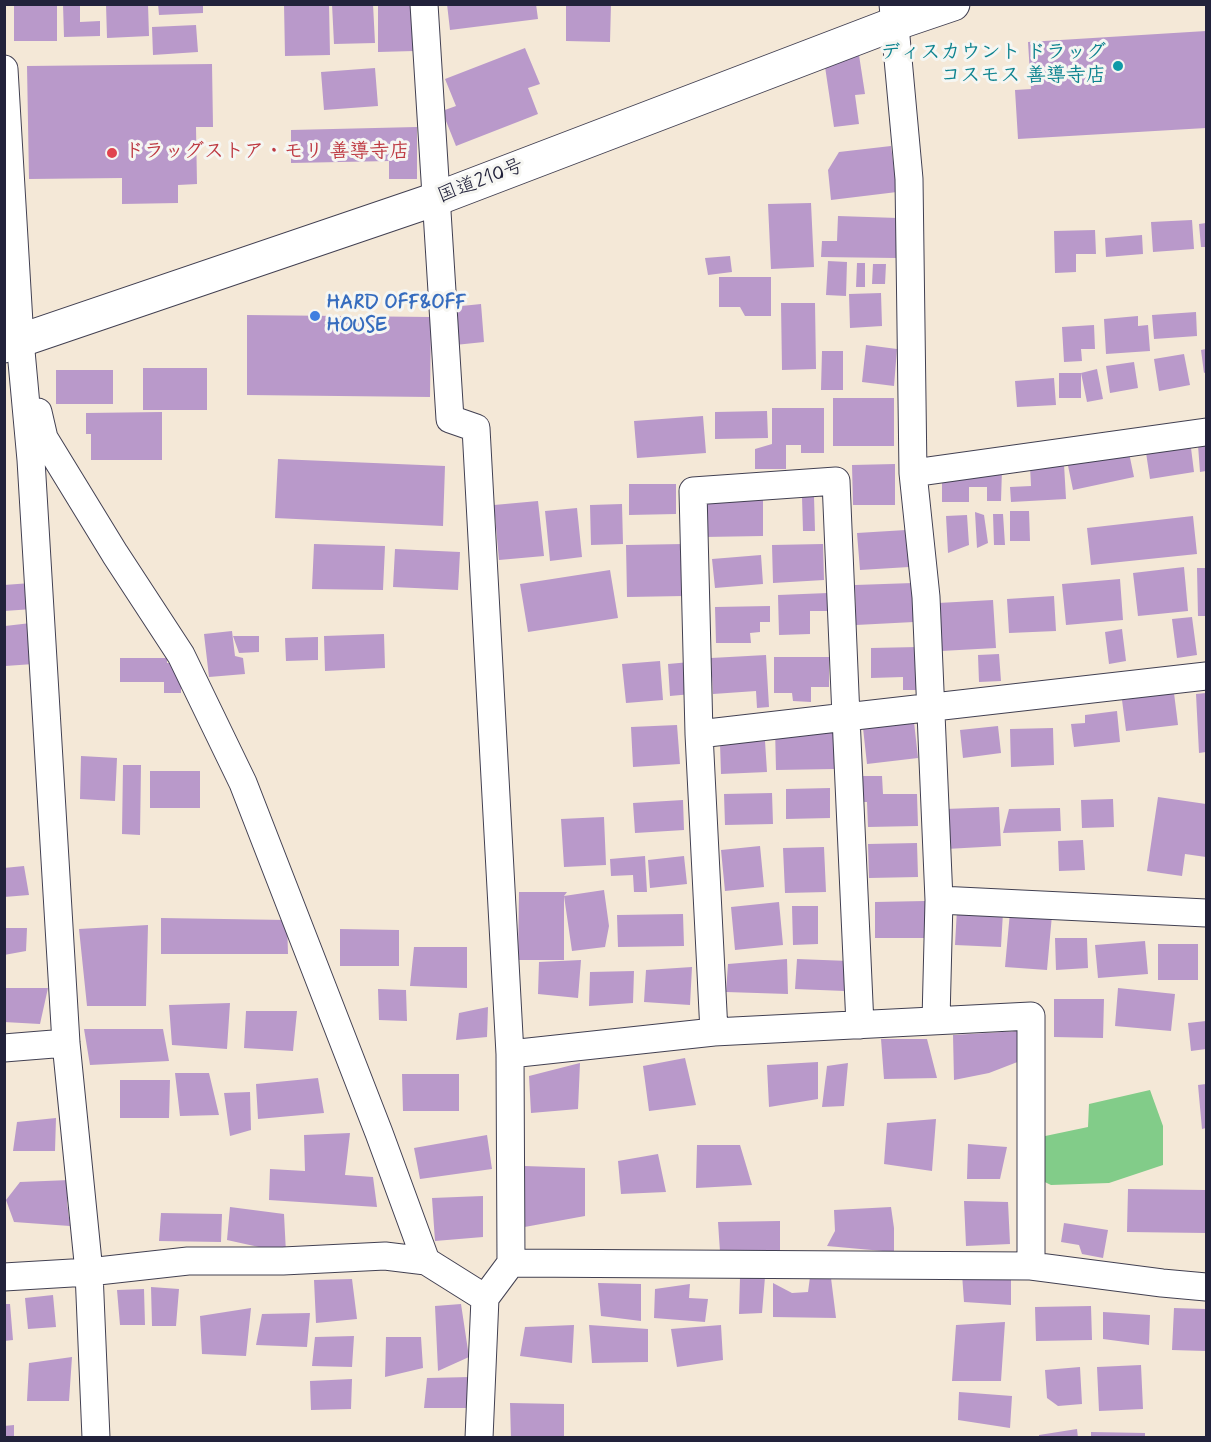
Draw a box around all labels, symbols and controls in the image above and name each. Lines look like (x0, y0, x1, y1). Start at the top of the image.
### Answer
place label: ディスカウント ドラッグ コスモス 善導寺店 (881, 42, 1106, 89)
marker: ディスカウント ドラッグ コスモス 善導寺店 (1111, 59, 1125, 73)
place label: ドラッグストア・モリ 善導寺店 (124, 141, 409, 165)
marker: ドラッグストア・モリ 善導寺店 (105, 146, 119, 160)
street label: 国道210号 (434, 155, 528, 209)
place label: HARD OFF&OFF HOUSE (327, 292, 467, 339)
marker: HARD OFF&OFF HOUSE (308, 309, 322, 323)

